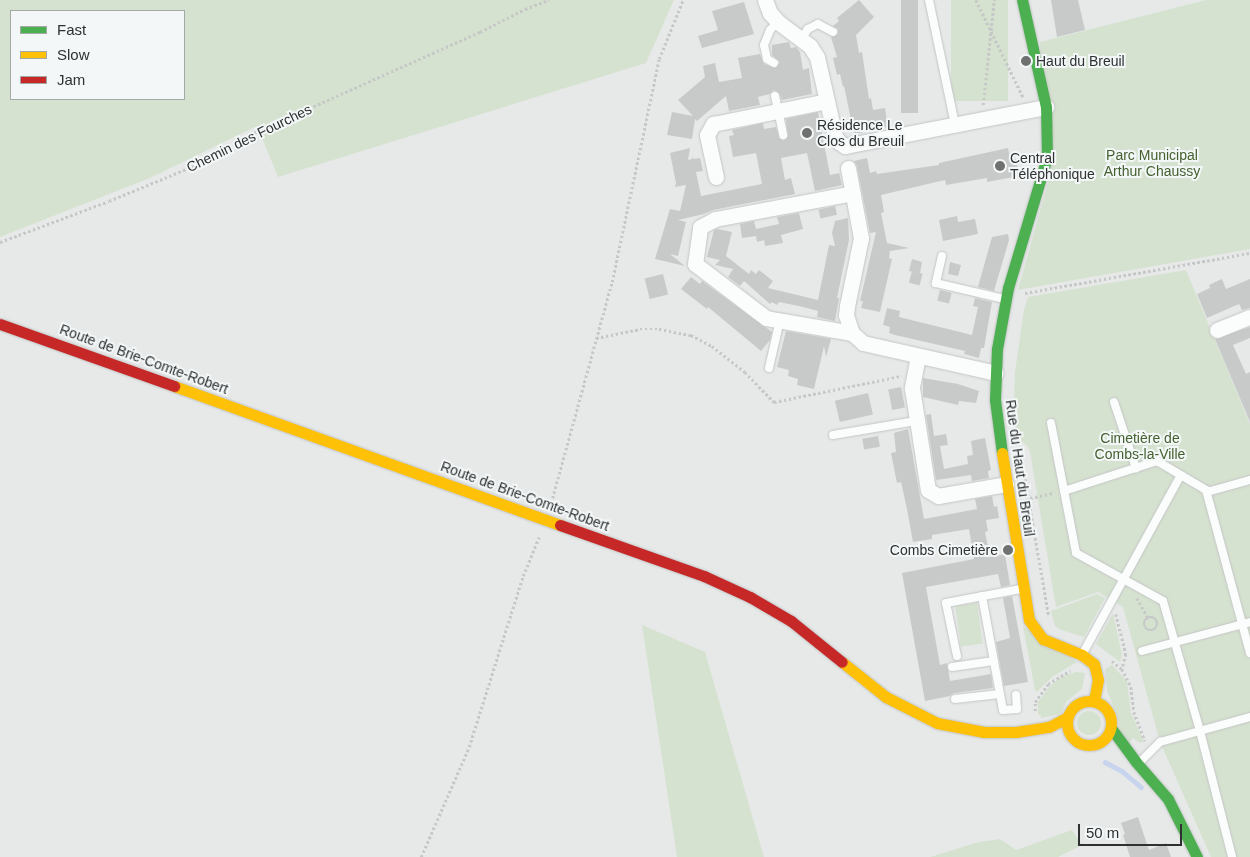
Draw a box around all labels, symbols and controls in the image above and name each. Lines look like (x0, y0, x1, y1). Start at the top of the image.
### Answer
legend (10, 10, 185, 100)
text: Fast (57, 21, 86, 38)
text: Slow (57, 46, 90, 63)
place label: Haut du Breuil (1036, 53, 1125, 69)
marker: Haut du Breuil (1020, 55, 1032, 67)
text: Jam (57, 71, 85, 88)
street label: Chemin des Fourches (184, 100, 314, 176)
place label: Résidence Le Clos du Breuil (817, 117, 904, 150)
marker: Résidence Le Clos du Breuil (801, 127, 813, 139)
park label: Parc Municipal Arthur Chaussy (1104, 147, 1200, 180)
place label: Central Téléphonique (1010, 150, 1095, 182)
marker: Central Téléphonique (994, 160, 1006, 172)
street label: Route de Brie-Comte-Robert (57, 321, 231, 397)
street label: Rue du Haut du Breuil (1002, 399, 1038, 537)
park label: Cimetière de Combs-la-Ville (1095, 430, 1185, 462)
street label: Route de Brie-Comte-Robert (438, 458, 612, 534)
place label: Combs Cimetière (890, 542, 998, 558)
marker: Combs Cimetière (1002, 544, 1014, 556)
scale bar (1080, 814, 1184, 846)
text: 50 m (1086, 824, 1119, 841)

